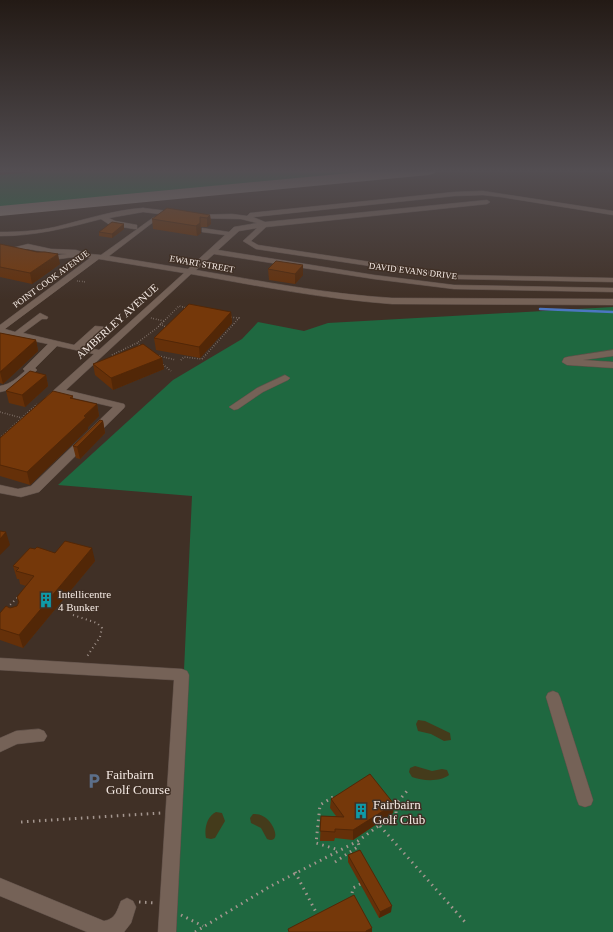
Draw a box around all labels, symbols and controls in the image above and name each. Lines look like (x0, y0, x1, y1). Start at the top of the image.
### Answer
street label: POINT COOK AVENUE (11, 248, 91, 310)
street label: EWART STREET (169, 253, 236, 275)
street label: DAVID EVANS DRIVE (368, 261, 458, 281)
street label: AMBERLEY AVENUE (74, 281, 161, 361)
place label: Intellicentre 4 Bunker (58, 588, 111, 613)
building icon: Intellicentre 4 Bunker (37, 591, 55, 609)
place label: Fairbairn Golf Course (106, 767, 170, 797)
parking icon: Fairbairn Golf Course (85, 772, 103, 790)
place label: Fairbairn Golf Club (373, 797, 425, 827)
building icon: Fairbairn Golf Club (352, 802, 370, 820)

